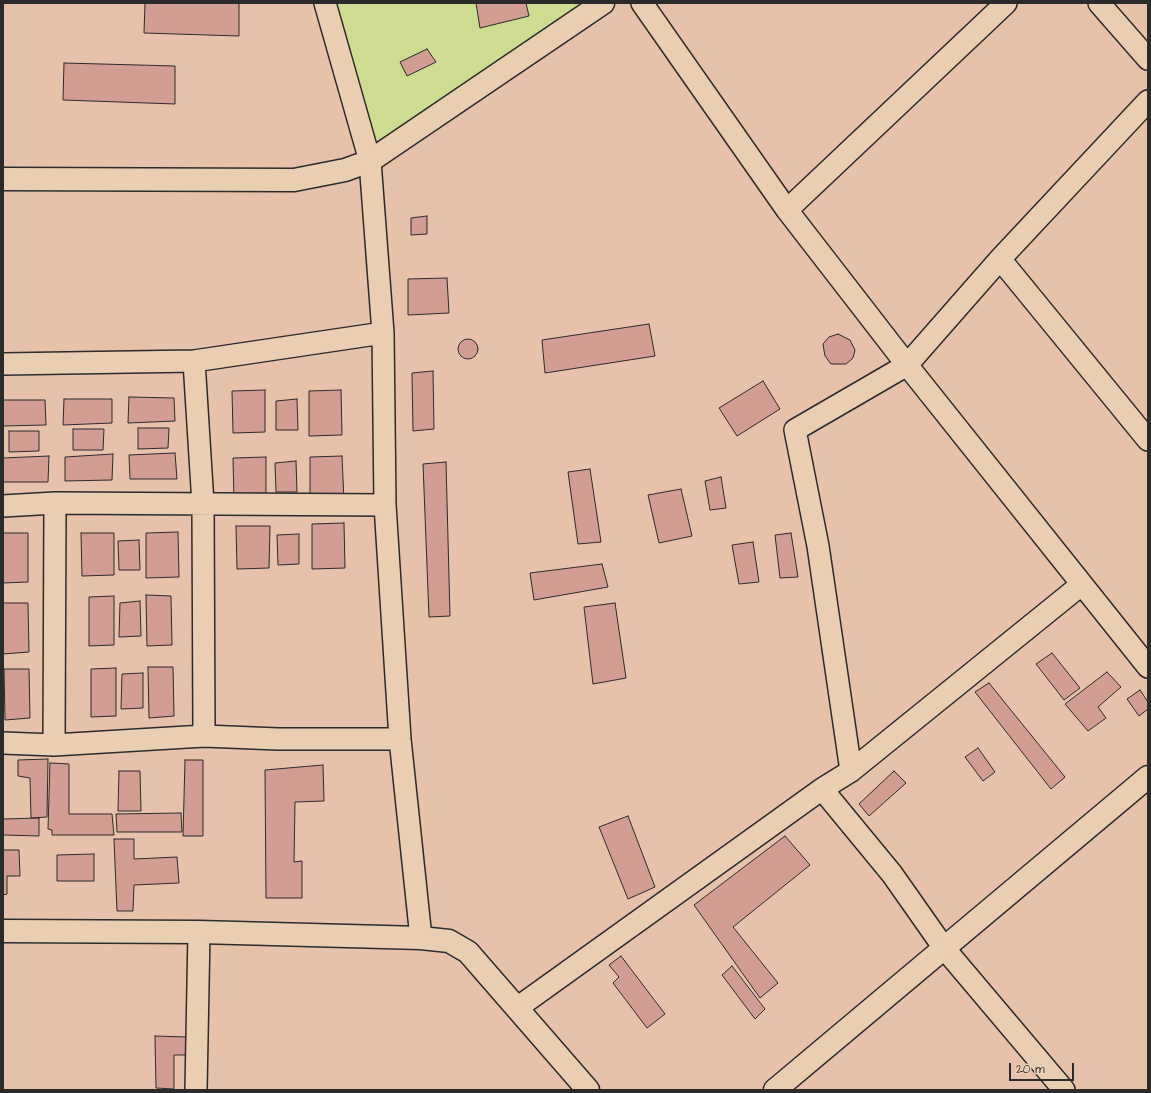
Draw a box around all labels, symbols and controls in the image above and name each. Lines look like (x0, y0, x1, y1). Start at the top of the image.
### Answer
scale bar (1011, 1055, 1076, 1081)
text: 20 m (1016, 1061, 1045, 1078)

